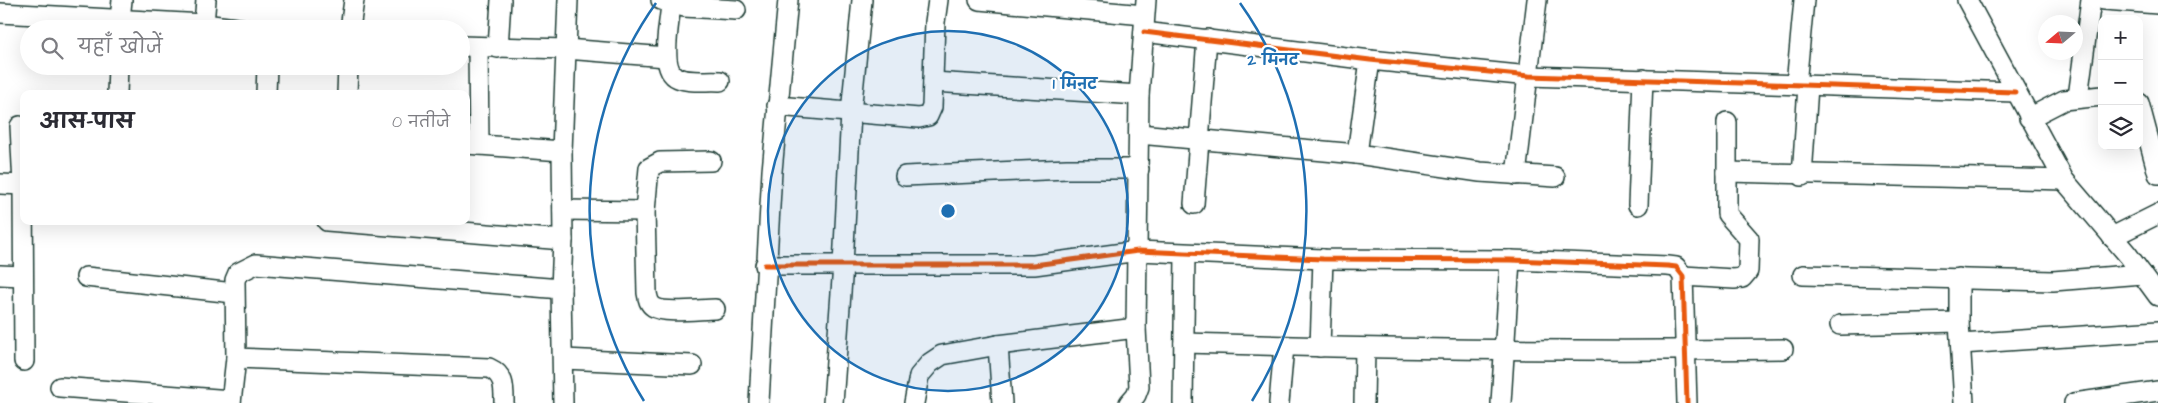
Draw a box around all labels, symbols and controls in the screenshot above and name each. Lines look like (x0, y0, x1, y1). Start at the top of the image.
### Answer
north arrow (2038, 15, 2083, 60)
map controls (2098, 15, 2143, 150)
button: + (2098, 15, 2143, 60)
search box (20, 20, 470, 75)
icon: search (38, 34, 66, 62)
text: यहाँ खोजें (78, 34, 162, 61)
text: 2 मिनट (1247, 47, 1300, 71)
button: − (2098, 60, 2143, 105)
text: 1 मिनट (1053, 71, 1098, 95)
button: layers (2098, 105, 2143, 150)
text: आस-पास (40, 107, 134, 136)
text: 0 नतीजे (392, 111, 450, 133)
centre of rings (939, 202, 957, 220)

